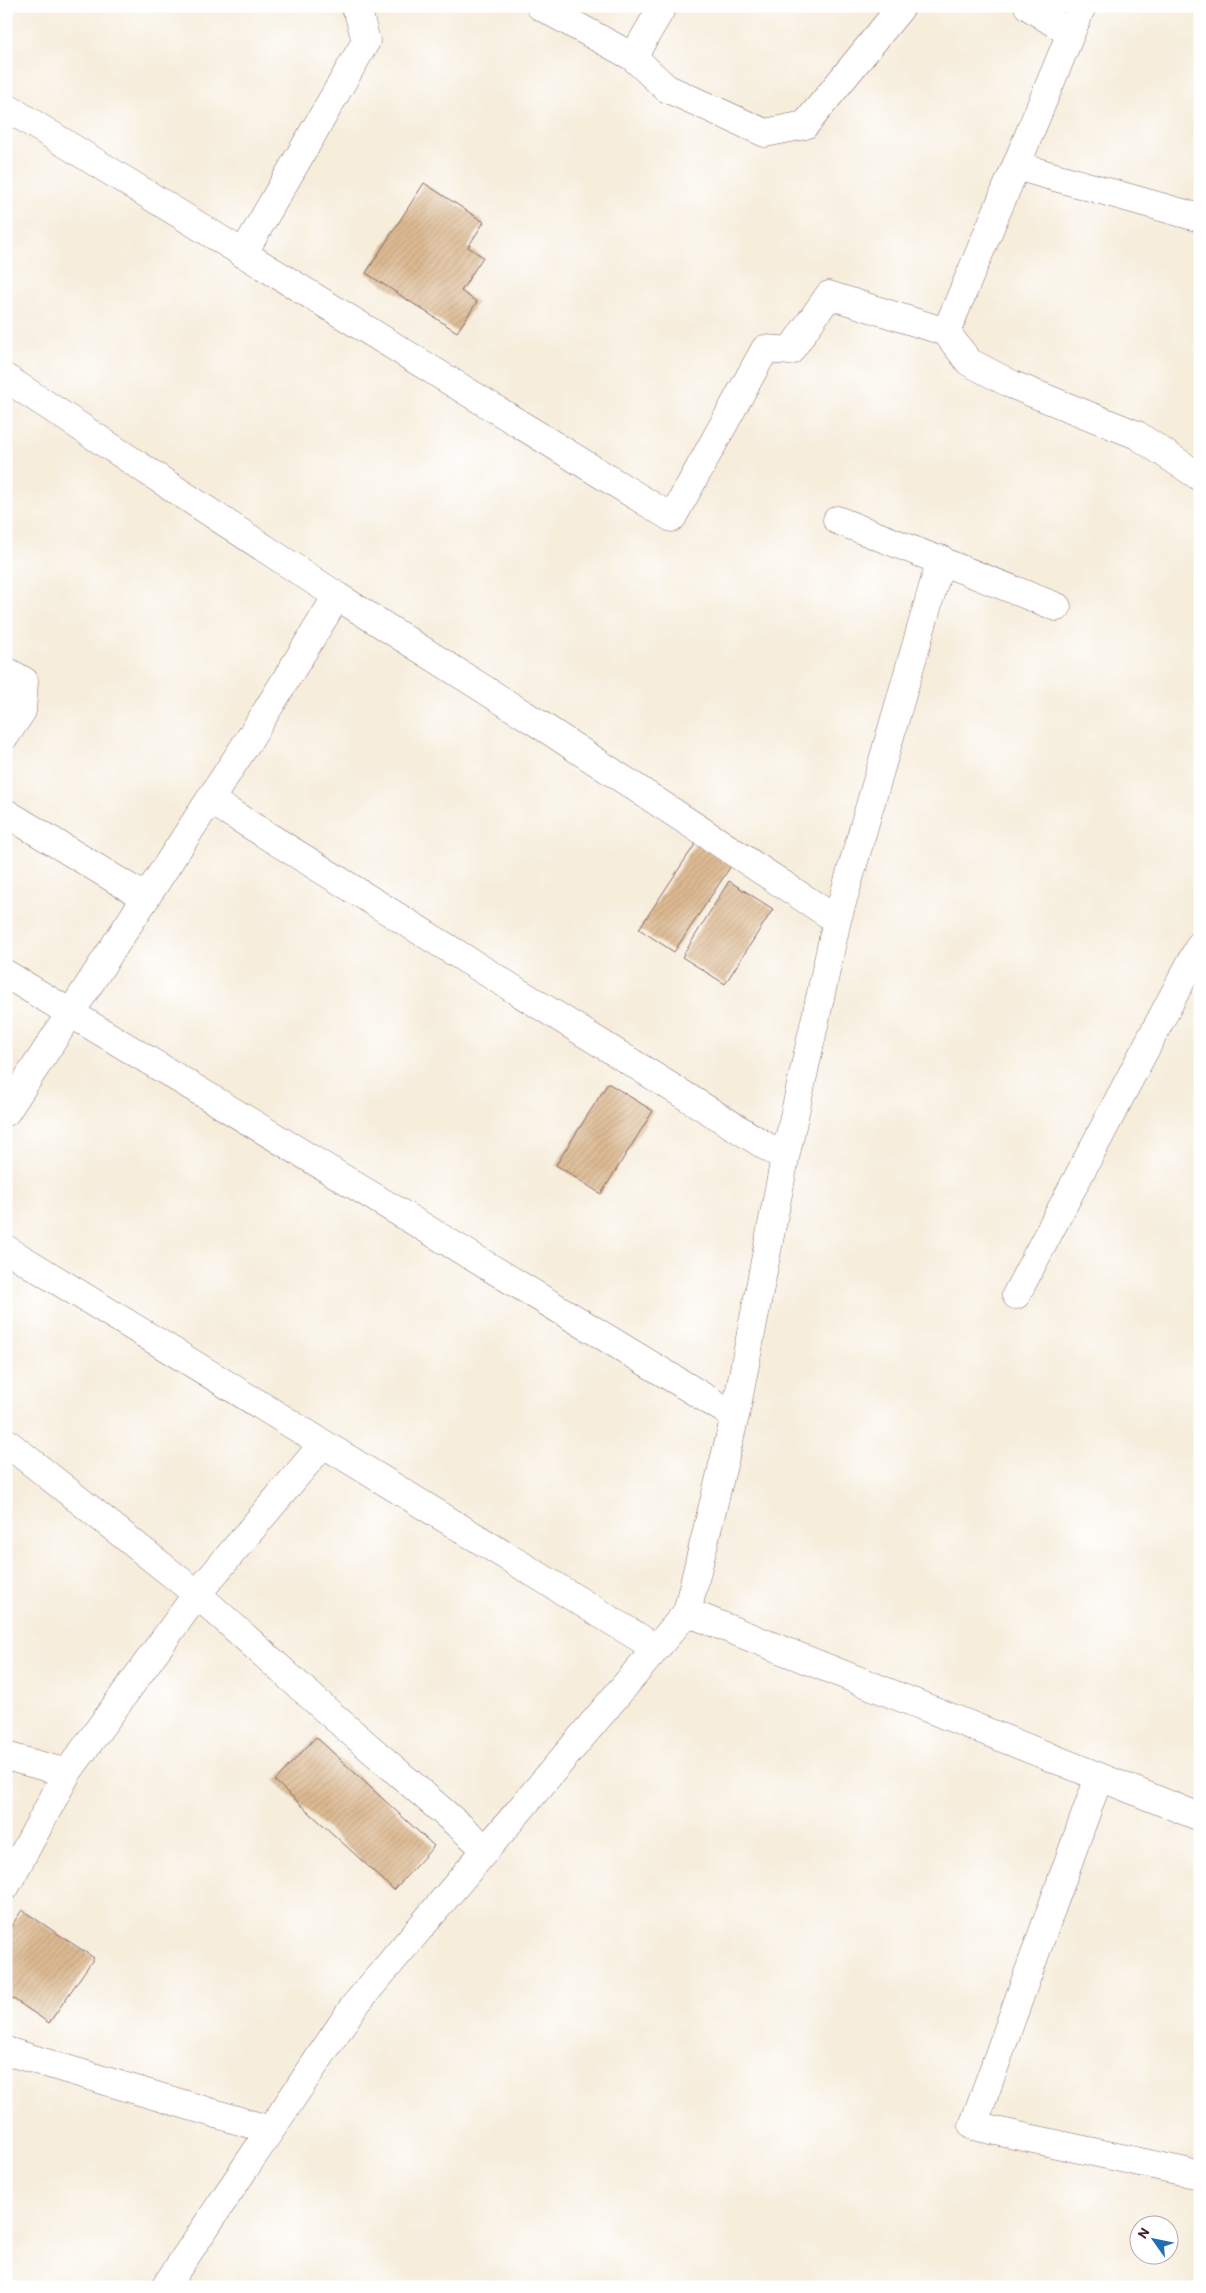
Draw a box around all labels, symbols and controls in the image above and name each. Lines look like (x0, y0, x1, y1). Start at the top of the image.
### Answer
north arrow (1128, 2216, 1178, 2266)
text: N (1134, 2225, 1153, 2242)

